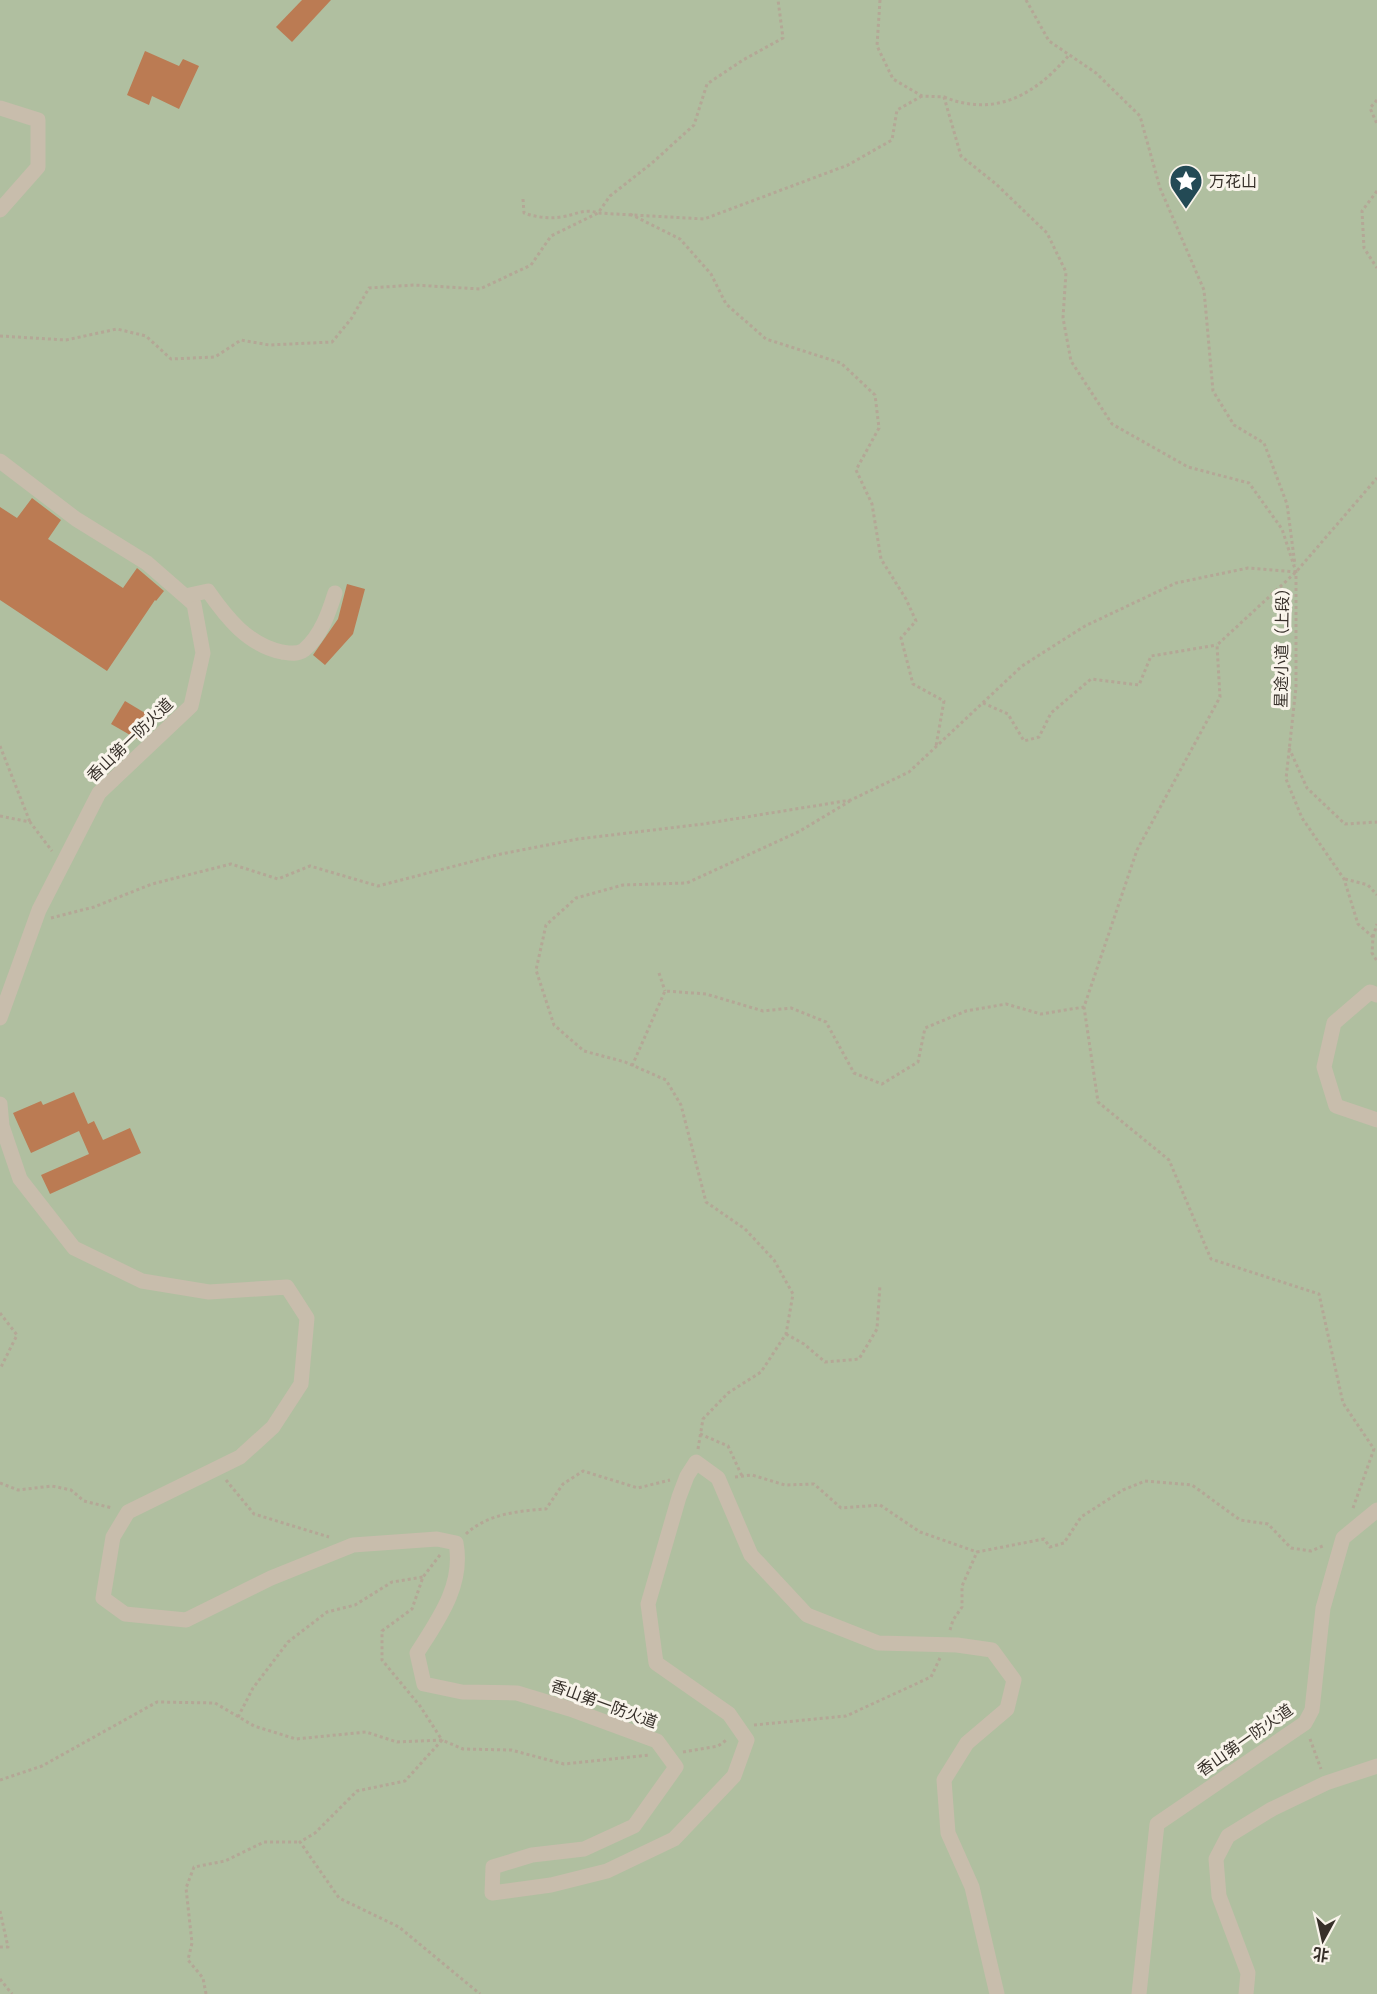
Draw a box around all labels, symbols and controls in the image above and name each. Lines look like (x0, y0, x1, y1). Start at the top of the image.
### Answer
place icon: 万花山 (1168, 163, 1204, 210)
place label: 万花山 (1209, 172, 1257, 191)
street label: 星途小道（上段） (1271, 580, 1293, 708)
street label: 香山第一防火道 (83, 694, 177, 786)
street label: 香山第一防火道 (548, 1676, 660, 1732)
street label: 香山第一防火道 (1194, 1700, 1296, 1780)
north arrow (1293, 1910, 1353, 1970)
text: 北 (1312, 1944, 1330, 1965)

